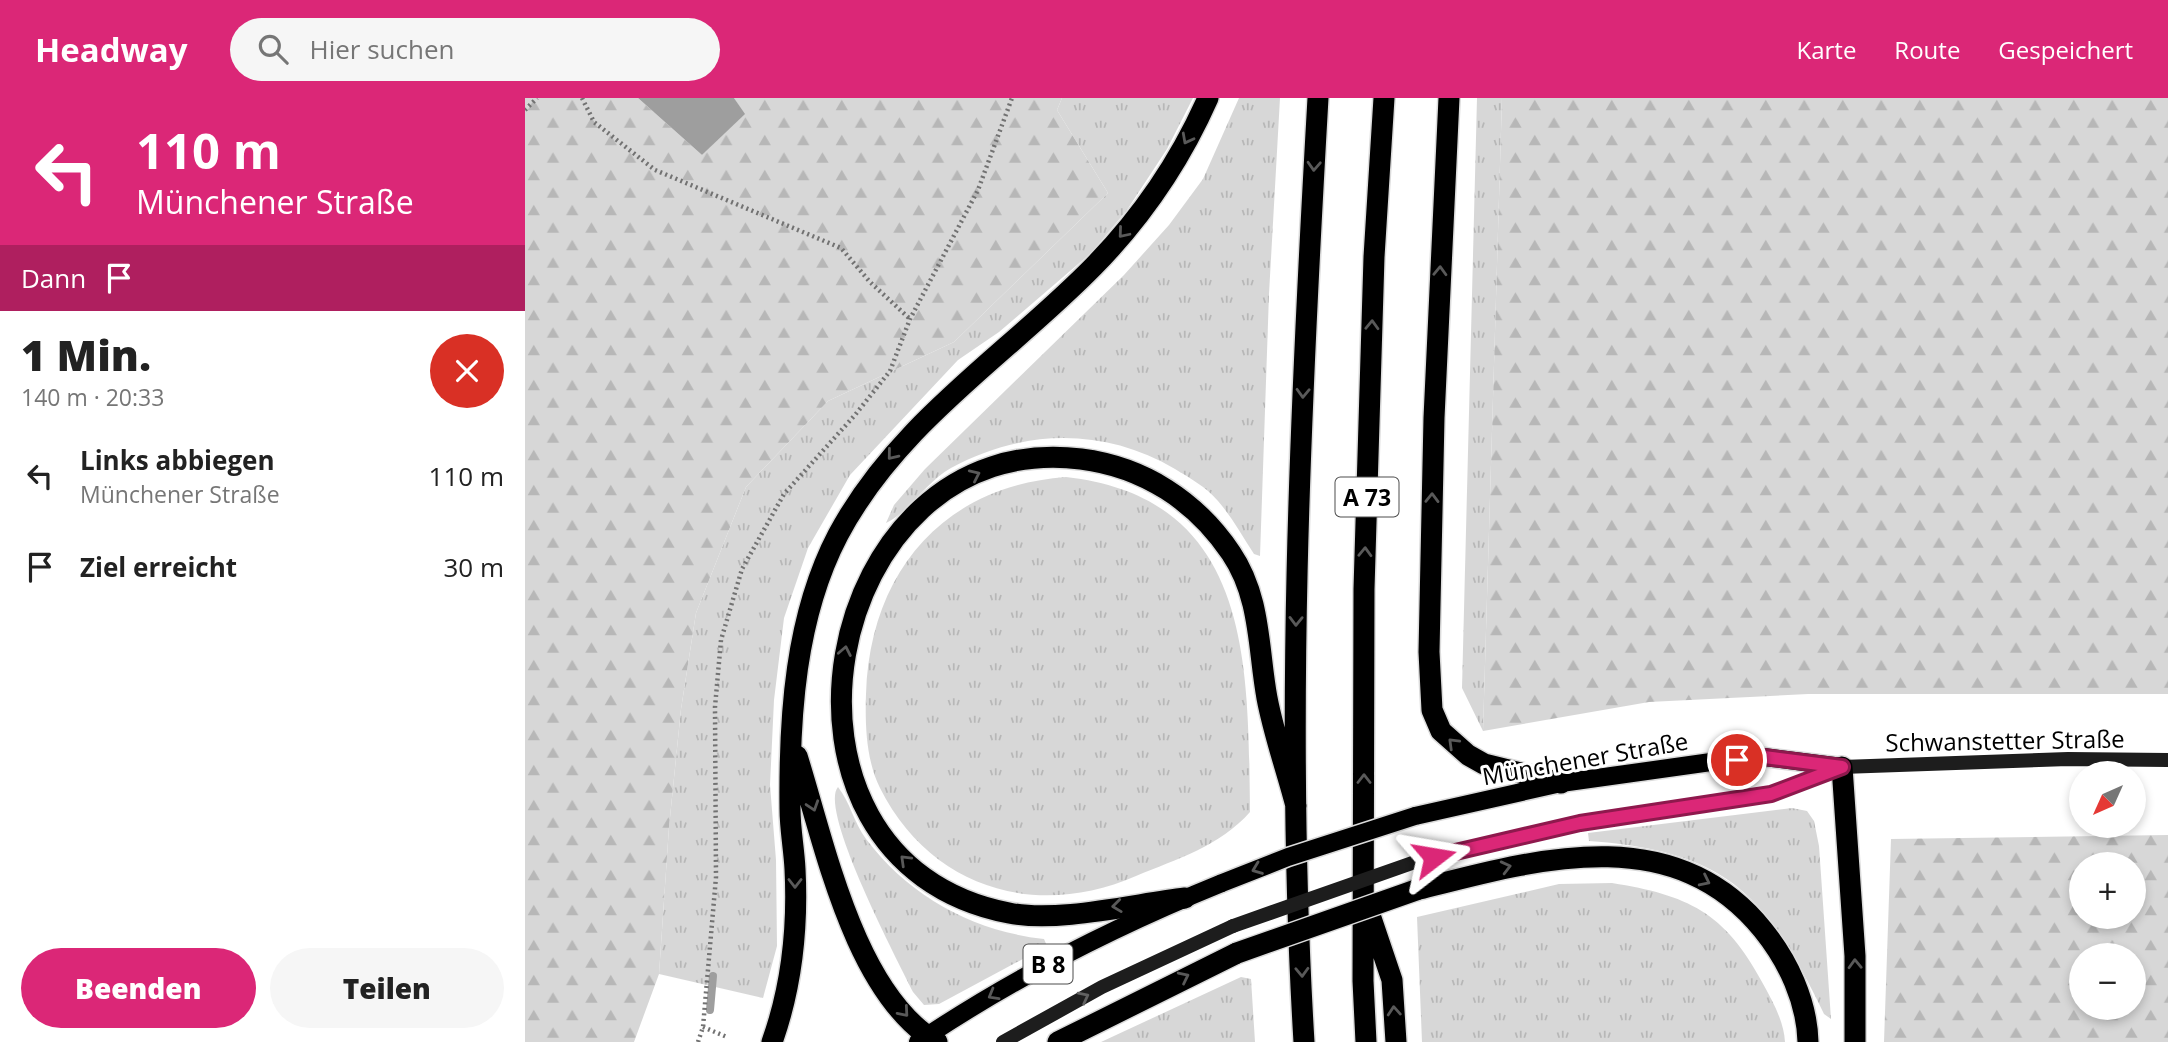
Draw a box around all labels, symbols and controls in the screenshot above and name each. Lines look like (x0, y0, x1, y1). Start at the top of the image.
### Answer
search box (230, 18, 720, 81)
text: Headway (35, 27, 188, 72)
icon: search (254, 30, 292, 68)
text: Hier suchen (310, 31, 455, 67)
text: Karte (1796, 33, 1856, 66)
text: Route (1894, 33, 1960, 66)
text: Gespeichert (1998, 33, 2133, 66)
text: 110 m (136, 117, 281, 183)
icon: left (21, 126, 112, 217)
one-way arrow (1181, 132, 1195, 144)
one-way arrow (1307, 161, 1322, 172)
text: Münchener Straße (136, 180, 414, 223)
one-way arrow (1119, 225, 1131, 238)
icon: arrive (100, 259, 138, 297)
text: Dann (21, 260, 86, 296)
one-way arrow (1432, 265, 1447, 276)
one-way arrow (1364, 319, 1380, 329)
text: 1 Min. (21, 326, 151, 383)
button: close (430, 334, 504, 408)
text: 140 m · 20:33 (21, 381, 164, 413)
one-way arrow (1296, 388, 1311, 399)
text: Links abbiegen (80, 442, 275, 478)
one-way arrow (888, 447, 900, 460)
icon: left (21, 457, 59, 495)
text: 110 m (429, 458, 504, 494)
one-way arrow (967, 469, 980, 483)
text: Münchener Straße (80, 478, 280, 510)
road number: A 73 (1335, 478, 1399, 516)
one-way arrow (1425, 492, 1440, 503)
one-way arrow (1357, 546, 1373, 557)
icon: arrive (21, 548, 59, 586)
text: Ziel erreicht (80, 549, 237, 585)
text: 30 m (443, 549, 504, 585)
one-way arrow (1289, 616, 1304, 627)
one-way arrow (837, 645, 852, 657)
street label: Schwanstetter Straße (1885, 721, 2125, 759)
street label: Münchener Straße (1480, 724, 1690, 792)
pin (1707, 730, 1767, 790)
one-way arrow (1448, 738, 1461, 751)
icon: arrive (1718, 741, 1756, 779)
north arrow (2069, 761, 2145, 838)
map controls (2069, 761, 2146, 1020)
one-way arrow (1356, 774, 1372, 784)
one-way arrow (805, 799, 819, 812)
position arrow (1397, 820, 1471, 894)
button: + (2069, 852, 2146, 929)
one-way arrow (900, 856, 913, 868)
one-way arrow (1252, 860, 1264, 874)
one-way arrow (1500, 861, 1512, 875)
one-way arrow (1698, 872, 1710, 886)
one-way arrow (787, 878, 803, 888)
one-way arrow (1111, 899, 1123, 914)
button: − (2069, 943, 2146, 1020)
road number: B 8 (1023, 944, 1073, 984)
button: Beenden (21, 948, 256, 1028)
button: Teilen (270, 948, 504, 1028)
one-way arrow (1847, 958, 1862, 969)
one-way arrow (1294, 967, 1309, 978)
one-way arrow (1177, 972, 1189, 986)
one-way arrow (988, 987, 1000, 1000)
one-way arrow (1077, 991, 1089, 1005)
one-way arrow (896, 1004, 908, 1017)
one-way arrow (1387, 1005, 1402, 1016)

